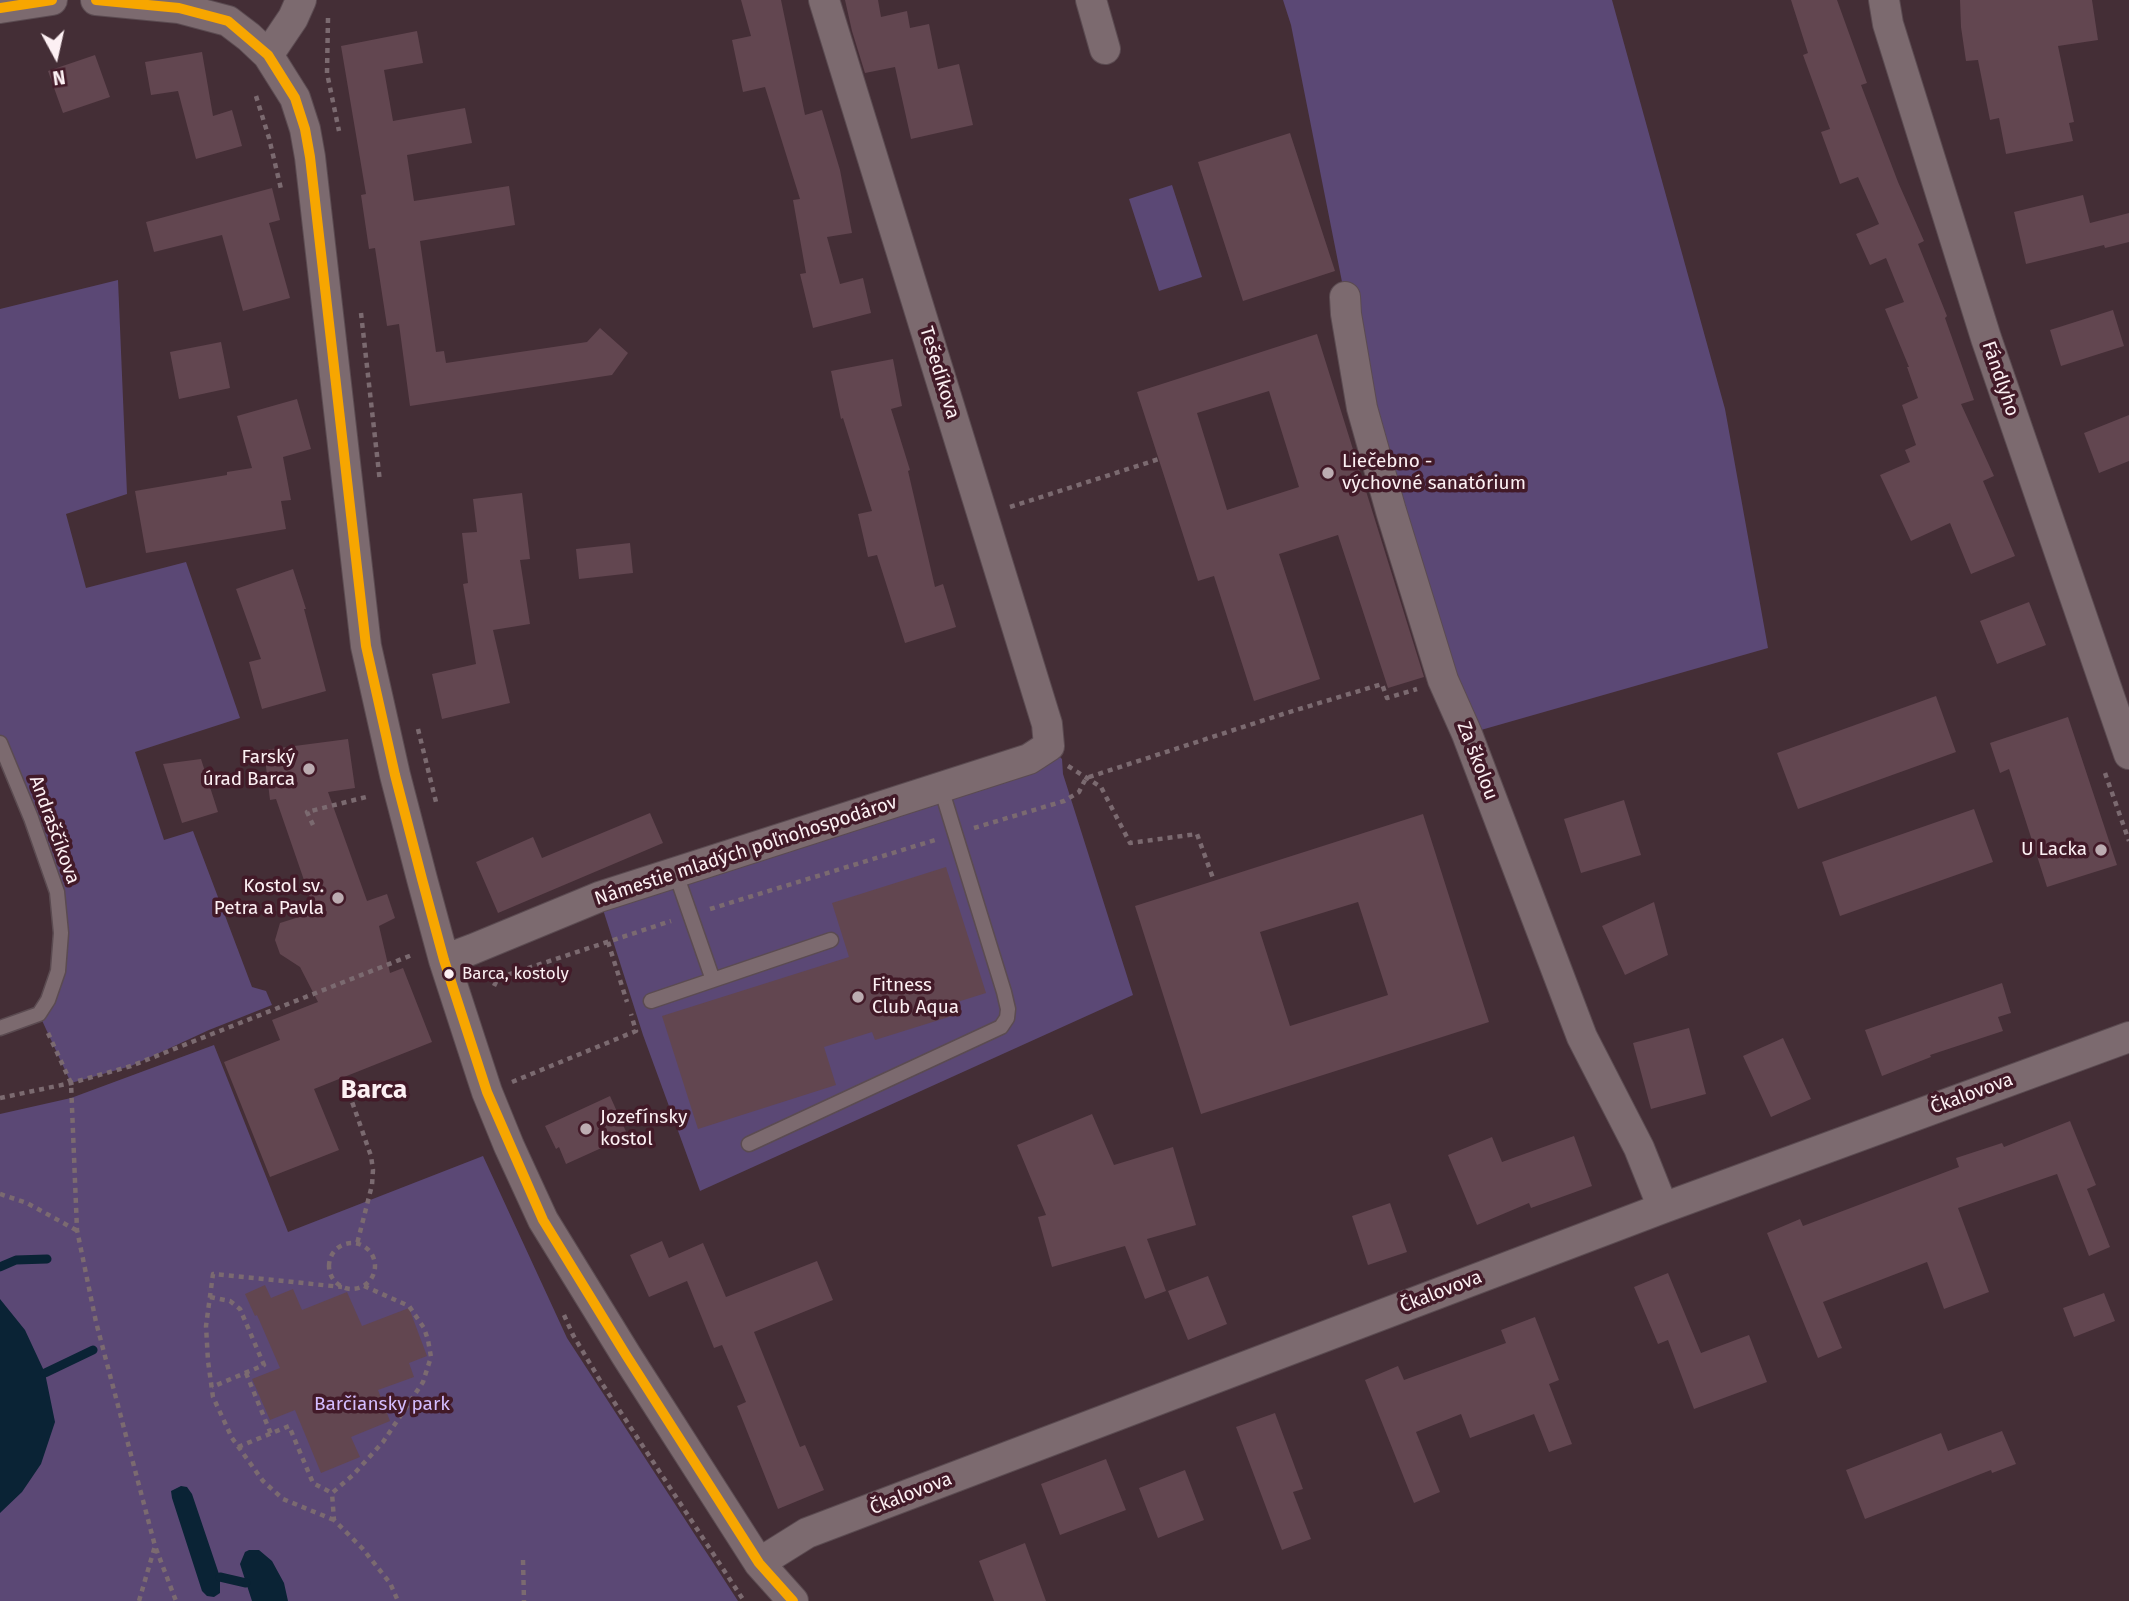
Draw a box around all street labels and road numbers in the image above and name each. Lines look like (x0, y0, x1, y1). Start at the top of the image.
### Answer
street label: Tešedíkova (914, 324, 964, 422)
street label: Fándlyho (1977, 338, 2023, 420)
street label: Za školou (1452, 719, 1502, 803)
street label: Andraščíkova (24, 773, 84, 887)
street label: Námestie mladých poľnohospodárov (592, 791, 900, 911)
street label: Čkalovova (1928, 1069, 2016, 1119)
street label: Čkalovova (1397, 1266, 1485, 1318)
street label: Čkalovova (867, 1468, 955, 1520)

